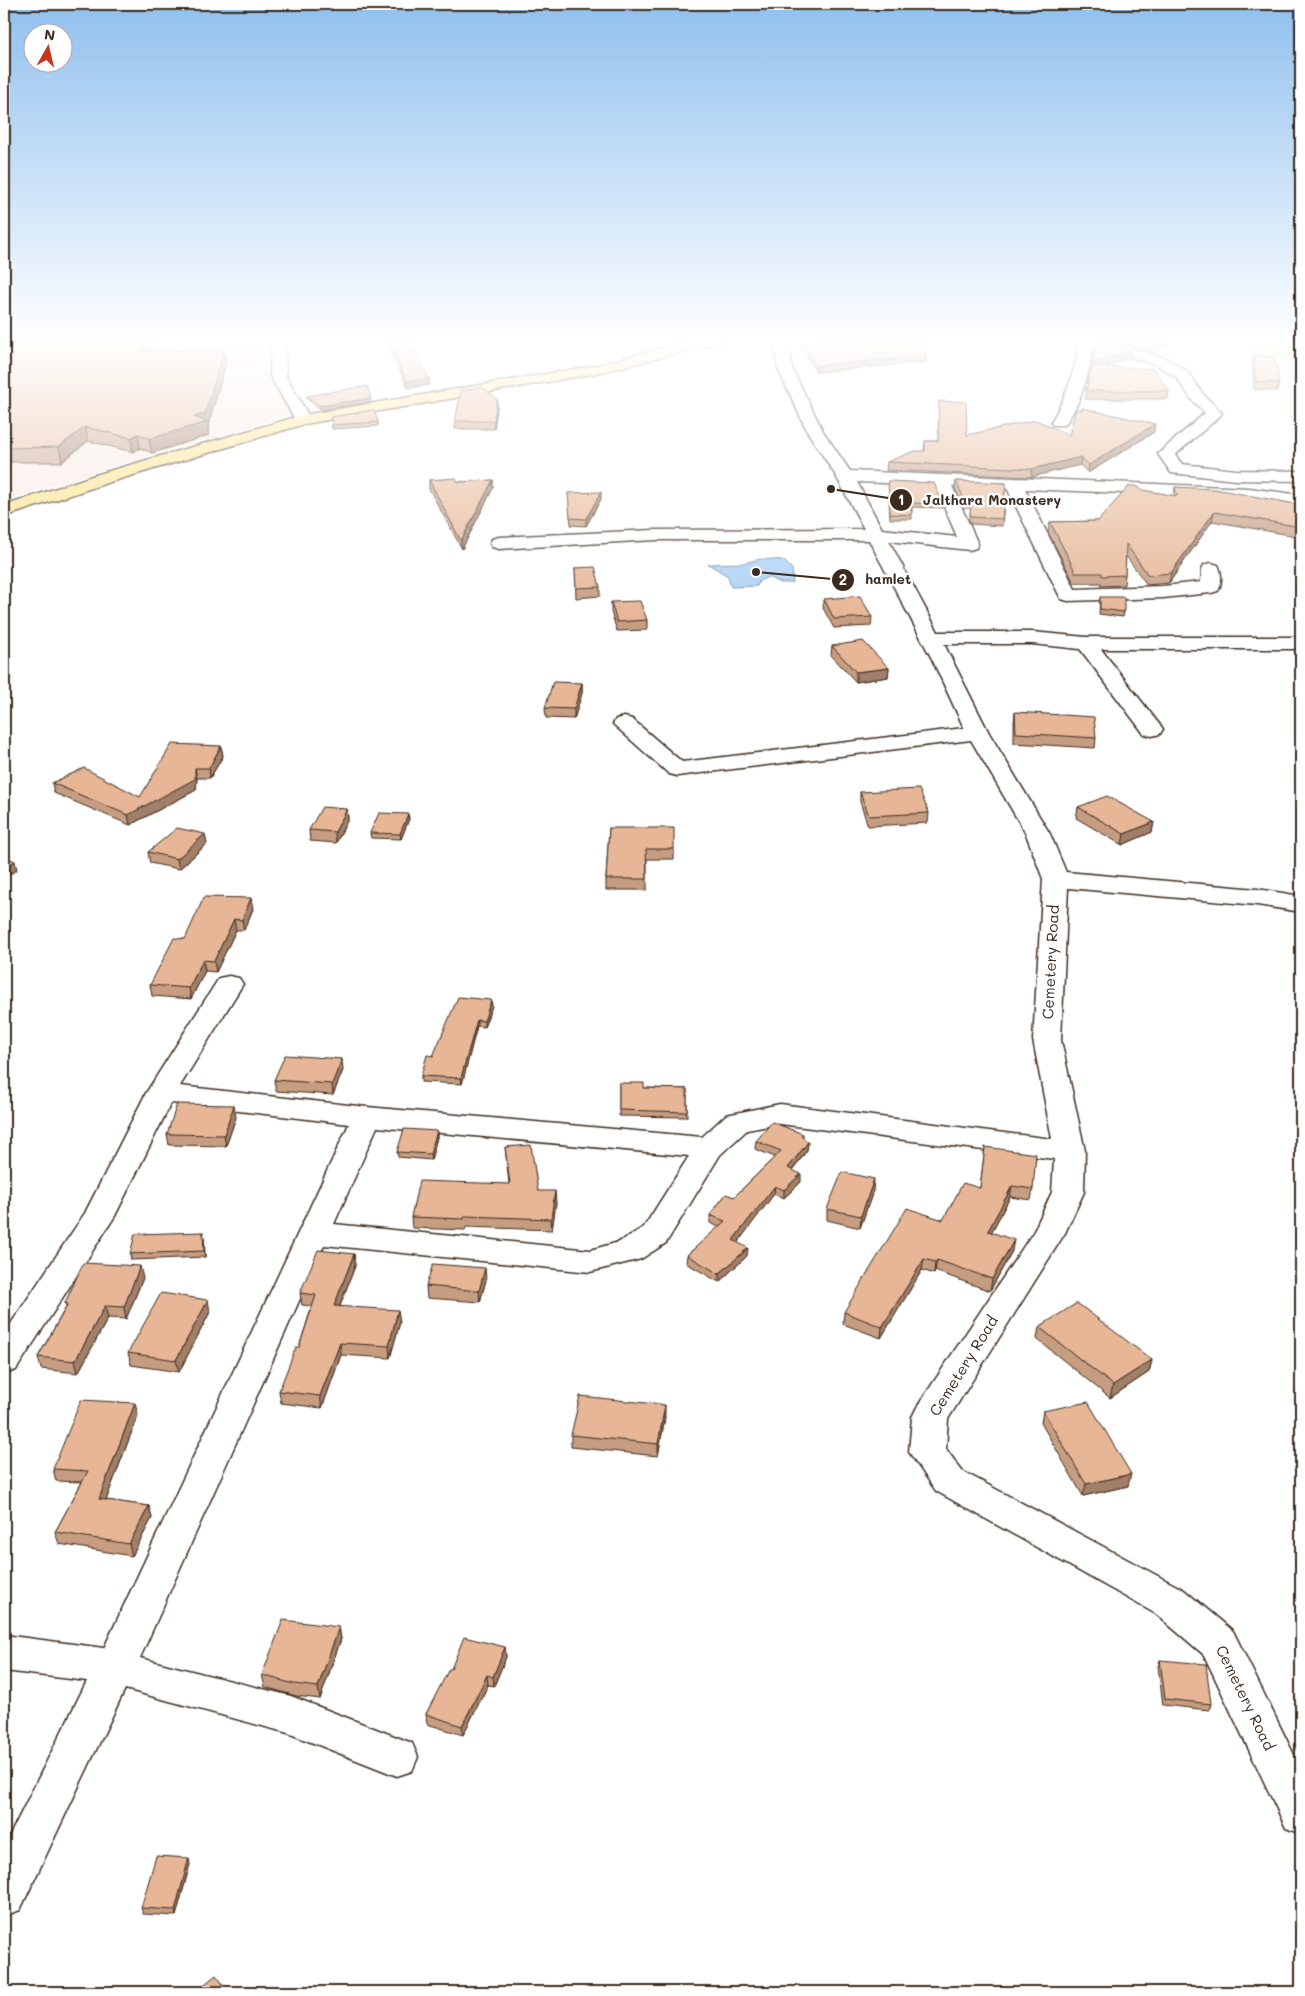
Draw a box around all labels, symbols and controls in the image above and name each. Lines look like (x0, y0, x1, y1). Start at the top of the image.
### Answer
north arrow (22, 22, 72, 72)
text: N (43, 24, 56, 45)
callout: Jalthara Monastery (888, 485, 1072, 514)
text: 1 (898, 489, 904, 509)
text: Jalthara Monastery (923, 490, 1062, 509)
callout: hamlet (830, 565, 921, 594)
text: 2 (839, 569, 847, 589)
text: hamlet (865, 569, 911, 588)
street label: Cemetery Road (1037, 904, 1063, 1020)
street label: Cemetery Road (924, 1312, 1002, 1419)
street label: Cemetery Road (1212, 1642, 1280, 1753)

